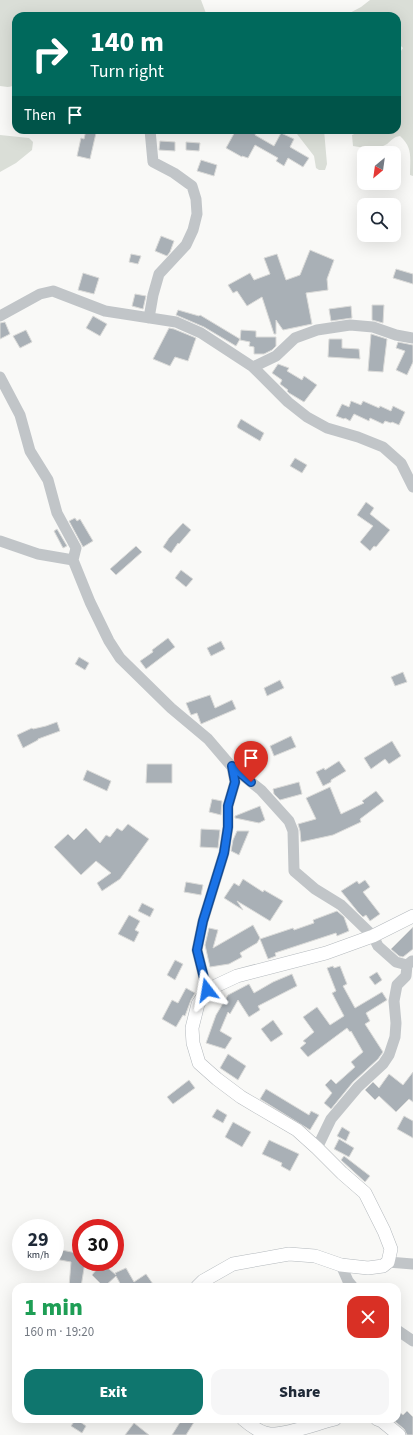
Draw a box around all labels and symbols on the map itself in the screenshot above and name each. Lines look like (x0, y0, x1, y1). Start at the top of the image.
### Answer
north arrow (357, 146, 401, 190)
pin (234, 741, 268, 782)
position arrow (186, 969, 228, 1011)
speed limit sign: 30 (72, 1219, 124, 1271)

